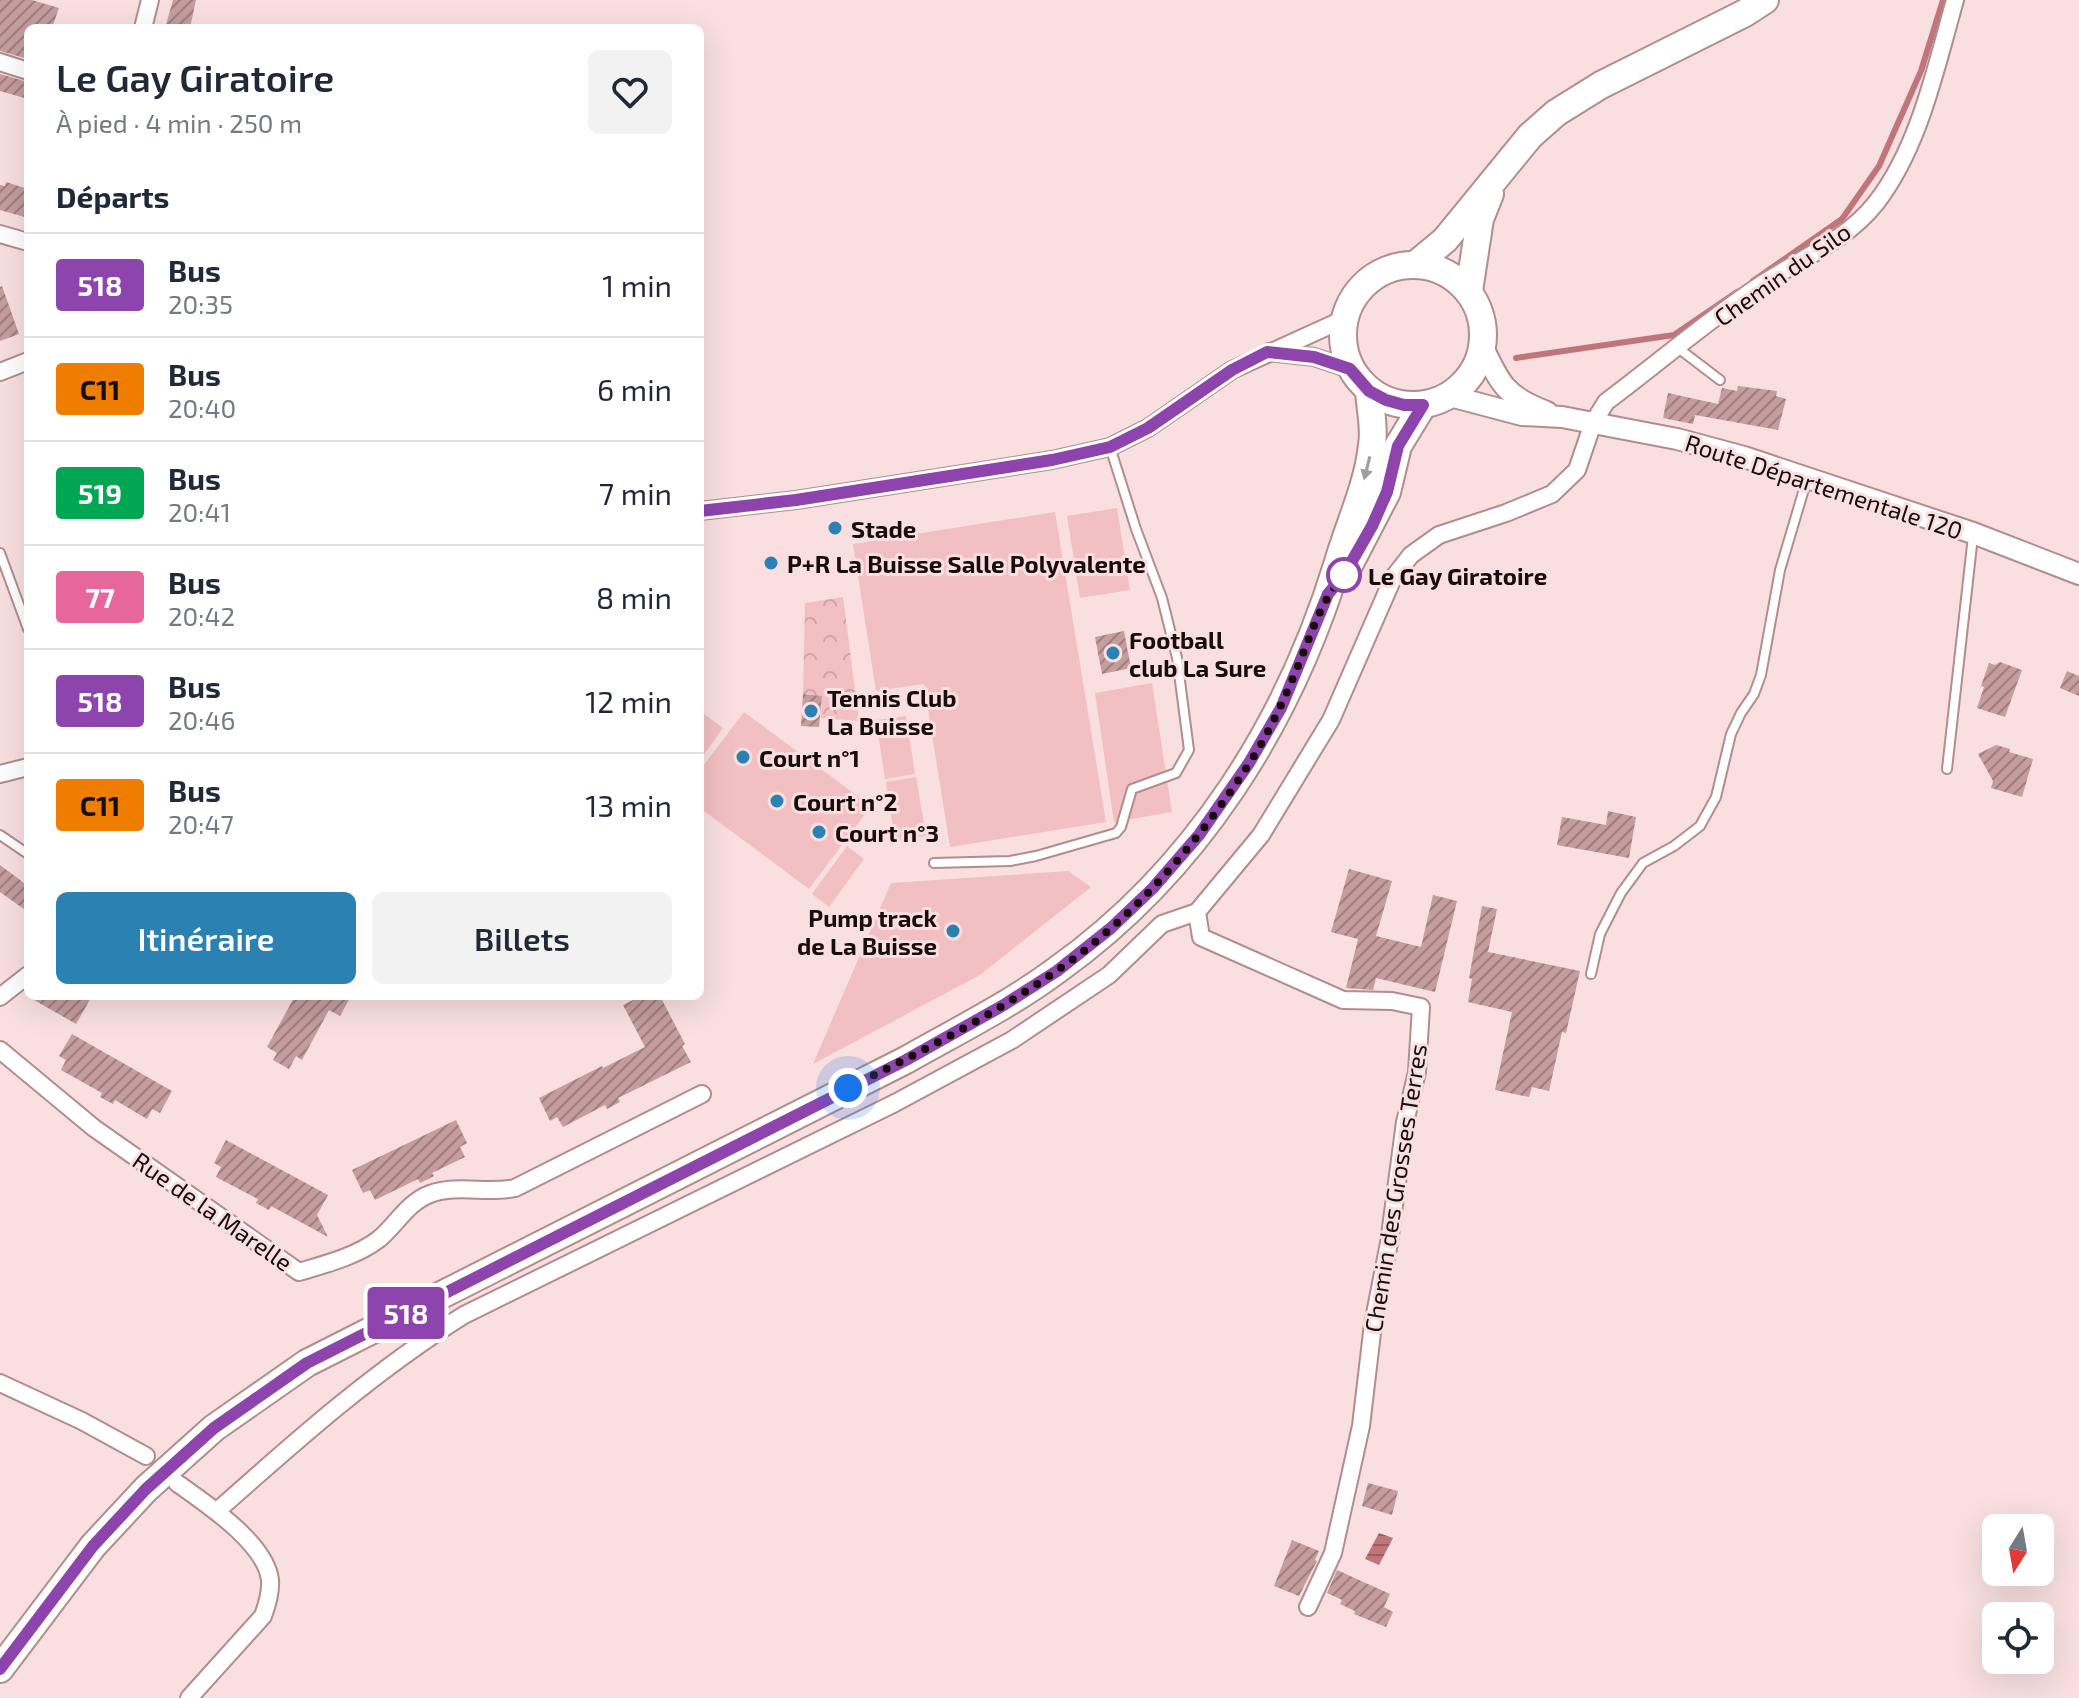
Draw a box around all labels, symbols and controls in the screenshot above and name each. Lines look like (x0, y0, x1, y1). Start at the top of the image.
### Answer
button: heart (588, 50, 672, 134)
text: Le Gay Giratoire (56, 54, 334, 100)
text: À pied · 4 min · 250 m (56, 107, 302, 138)
text: Départs (56, 178, 170, 214)
street label: Chemin du Silo (1708, 216, 1856, 332)
text: Bus (168, 252, 221, 288)
text: 1 min (602, 267, 672, 303)
text: 518 (78, 268, 123, 302)
text: 20:35 (168, 288, 233, 319)
text: Bus (168, 356, 221, 392)
text: 6 min (597, 371, 672, 407)
text: C11 (80, 372, 120, 406)
text: 20:40 (168, 392, 236, 423)
street label: Route Départementale 120 (1682, 427, 1966, 545)
one-way arrow (1361, 456, 1373, 481)
text: Bus (168, 460, 221, 496)
text: 7 min (599, 475, 672, 511)
text: 519 (78, 476, 122, 510)
text: 20:41 (168, 496, 231, 527)
place label: Stade (851, 514, 916, 543)
marker: Stade (826, 519, 844, 537)
place label: P+R La Buisse Salle Polyvalente (787, 549, 1146, 578)
marker: P+R La Buisse Salle Polyvalente (762, 554, 780, 572)
marker: Le Gay Giratoire (1327, 558, 1361, 592)
place label: Le Gay Giratoire (1368, 561, 1547, 590)
text: Bus (168, 564, 221, 600)
text: 8 min (596, 579, 672, 615)
text: 77 (85, 580, 115, 614)
text: 20:42 (168, 600, 235, 631)
place label: Football club La Sure (1129, 625, 1266, 682)
marker: Football club La Sure (1104, 644, 1122, 662)
text: Bus (168, 668, 221, 704)
text: 12 min (585, 683, 672, 719)
place label: Tennis Club La Buisse (827, 683, 956, 740)
text: 518 (78, 684, 123, 718)
marker: Tennis Club La Buisse (802, 702, 820, 720)
text: 20:46 (168, 704, 235, 735)
place label: Court n°1 (759, 743, 860, 772)
marker: Court n°1 (734, 748, 752, 766)
text: Bus (168, 772, 221, 808)
text: 13 min (586, 787, 672, 823)
place label: Court n°2 (793, 787, 897, 816)
text: C11 (80, 788, 120, 822)
marker: Court n°2 (768, 792, 786, 810)
text: 20:47 (168, 808, 234, 839)
place label: Court n°3 (835, 818, 939, 847)
marker: Court n°3 (810, 823, 828, 841)
button: Itinéraire (56, 892, 356, 984)
button: Billets (372, 892, 672, 984)
place label: Pump track de La Buisse (797, 903, 938, 960)
marker: Pump track de La Buisse (944, 922, 962, 940)
street label: Chemin des Grosses Terres (1358, 1042, 1432, 1334)
your location (828, 1068, 868, 1108)
street label: Rue de la Marelle (128, 1145, 298, 1277)
line badge: 518 (360, 1287, 452, 1339)
text: 518 (384, 1296, 429, 1330)
north arrow (1982, 1514, 2054, 1586)
map controls (1982, 1514, 2054, 1674)
button: locate (1982, 1602, 2054, 1674)

